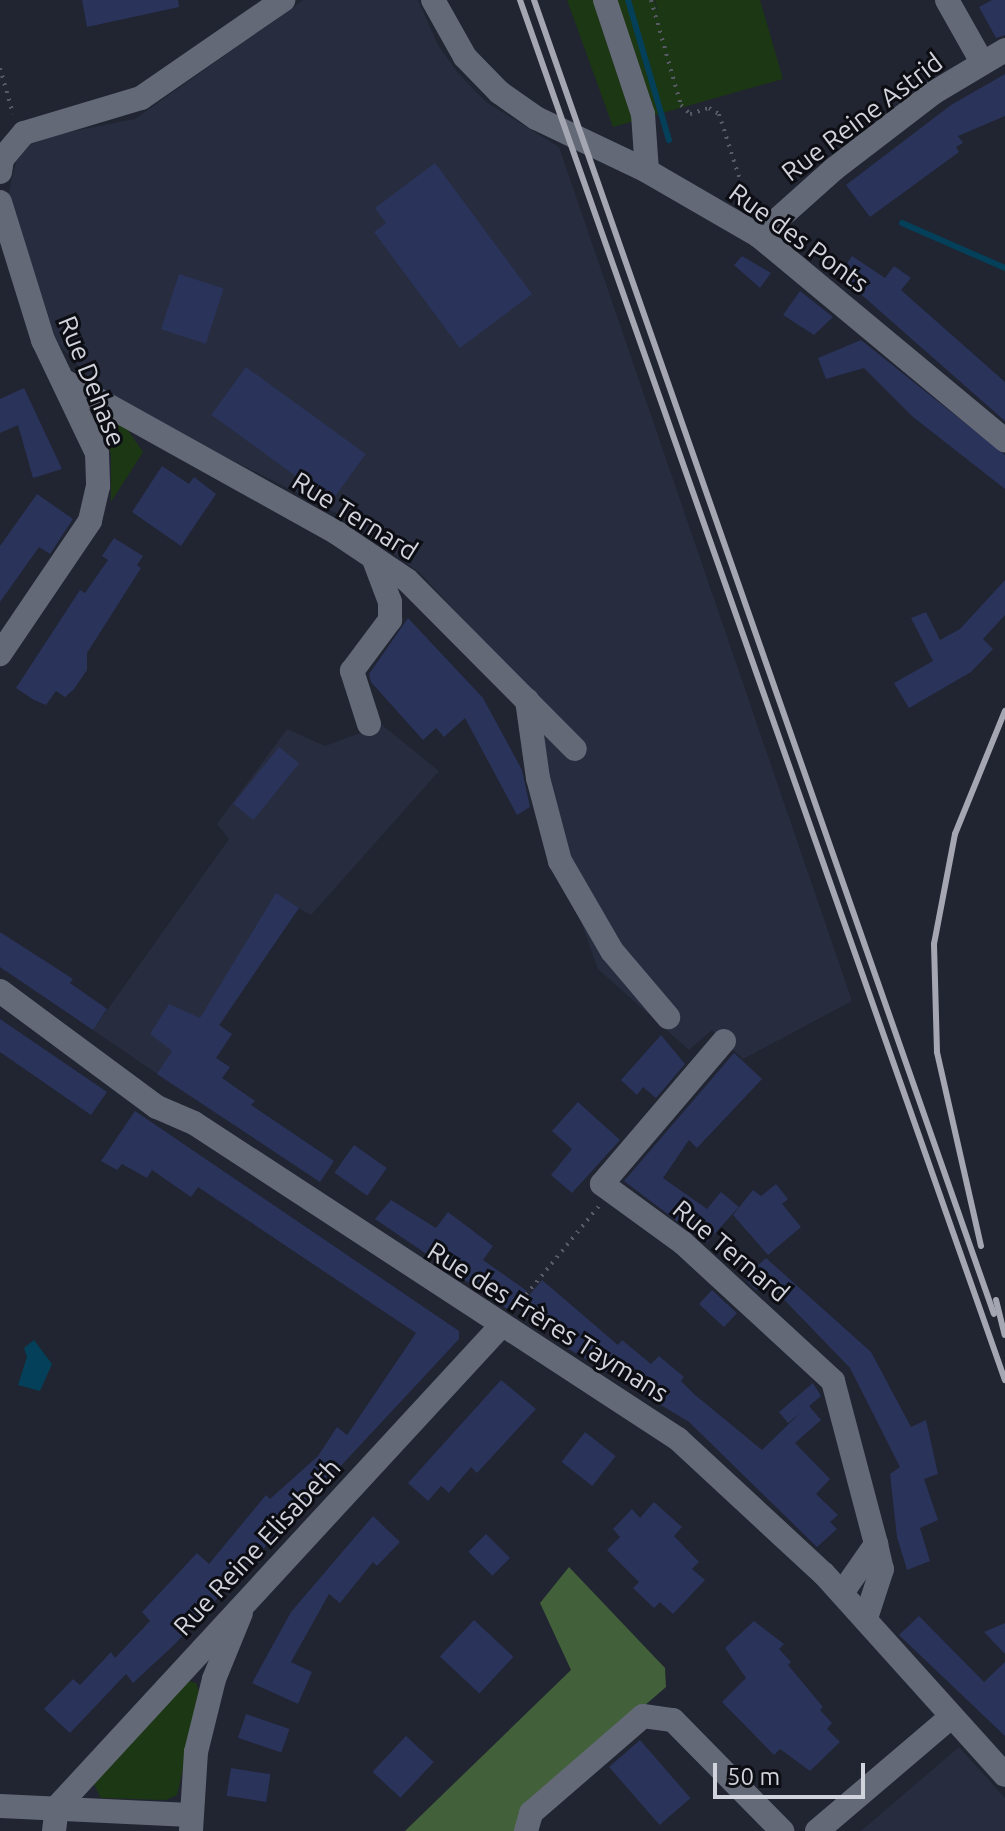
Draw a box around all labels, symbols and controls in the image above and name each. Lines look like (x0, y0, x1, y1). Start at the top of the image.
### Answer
street label: Rue Reine Astrid (775, 46, 949, 188)
street label: Rue des Ponts (723, 177, 875, 299)
street label: Rue Dehase (52, 311, 132, 451)
street label: Rue Ternard (287, 465, 423, 567)
street label: Rue Ternard (667, 1193, 795, 1309)
street label: Rue des Frères Taymans (422, 1235, 674, 1409)
street label: Rue Reine Elisabeth (167, 1452, 347, 1642)
scale bar (717, 1747, 869, 1797)
text: 50 m (727, 1763, 780, 1790)

